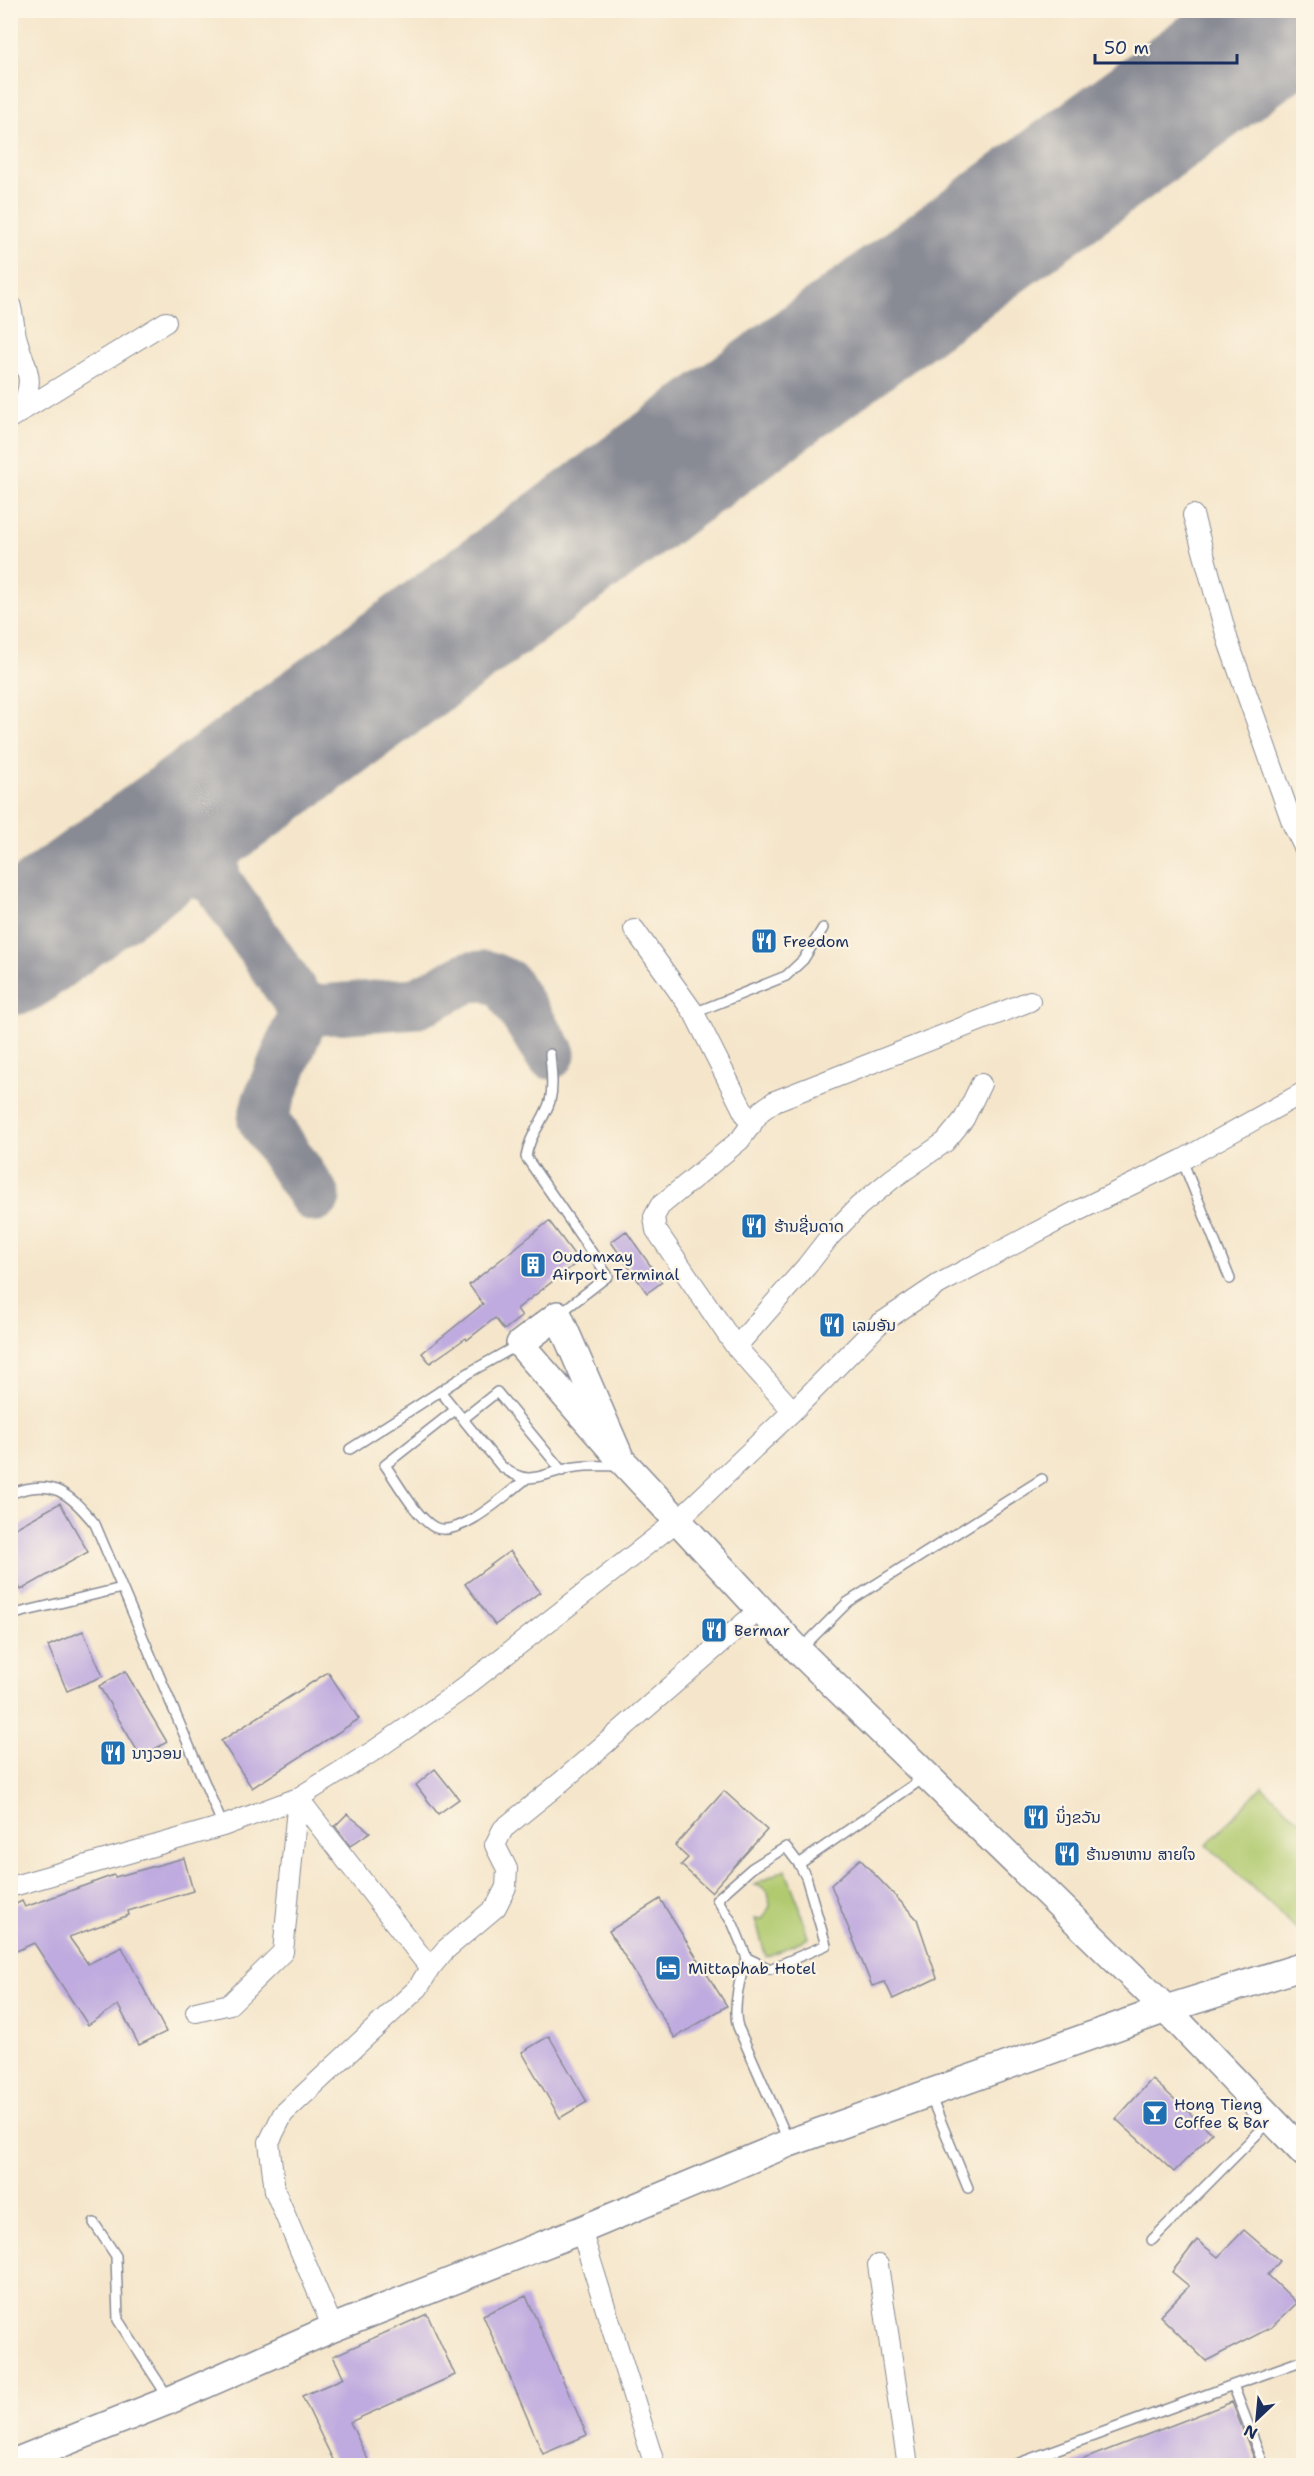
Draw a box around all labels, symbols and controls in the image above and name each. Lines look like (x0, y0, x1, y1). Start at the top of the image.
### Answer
scale bar (1095, 27, 1238, 65)
text: 50 m (1104, 36, 1149, 60)
restaurant icon: Freedom (749, 926, 779, 956)
place label: Freedom (783, 931, 849, 952)
restaurant icon: ຮ້ານຊີ່ນດາດ (739, 1211, 769, 1241)
place label: ຮ້ານຊີ່ນດາດ (774, 1214, 844, 1237)
place label: Oudomxay Airport Terminal (552, 1246, 679, 1285)
building icon: Oudomxay Airport Terminal (518, 1250, 548, 1280)
restaurant icon: ເລມອັນ (817, 1310, 847, 1340)
place label: ເລມອັນ (852, 1315, 896, 1336)
restaurant icon: Bermar (699, 1615, 729, 1645)
place label: Bermar (734, 1620, 790, 1641)
restaurant icon: ນາງວອນ (98, 1738, 128, 1768)
place label: ນາງວອນ (132, 1743, 182, 1764)
restaurant icon: ນິ່ງຂວັນ (1021, 1802, 1051, 1832)
place label: ນິ່ງຂວັນ (1056, 1805, 1101, 1828)
restaurant icon: ຮ້ານອາຫານ ສາຍໃຈ (1052, 1839, 1082, 1869)
place label: ຮ້ານອາຫານ ສາຍໃຈ (1086, 1844, 1196, 1865)
hotel icon: Mittaphab Hotel (653, 1953, 683, 1983)
place label: Mittaphab Hotel (688, 1958, 816, 1979)
place label: Hong Tieng Coffee & Bar (1174, 2094, 1270, 2133)
bar icon: Hong Tieng Coffee & Bar (1140, 2098, 1170, 2128)
north arrow (1227, 2389, 1287, 2449)
text: N (1240, 2420, 1261, 2444)

